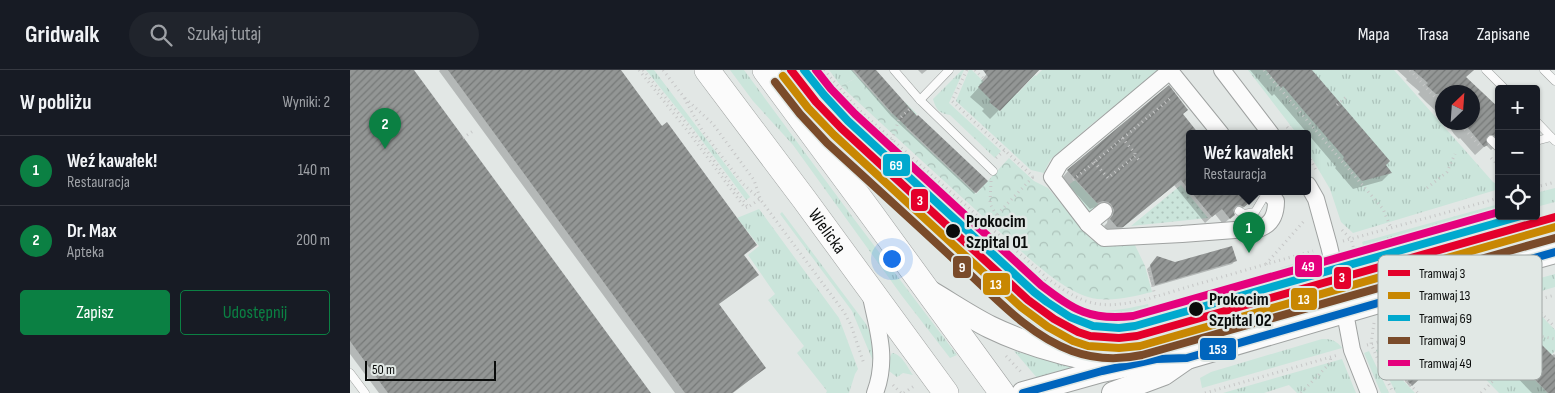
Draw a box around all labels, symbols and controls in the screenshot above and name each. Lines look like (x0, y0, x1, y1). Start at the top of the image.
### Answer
search box (129, 12, 479, 57)
text: Gridwalk (25, 20, 99, 49)
icon: search (147, 21, 175, 49)
text: Szukaj tutaj (187, 23, 261, 46)
text: Mapa (1358, 24, 1390, 45)
text: Trasa (1418, 24, 1449, 45)
text: Zapisane (1477, 24, 1530, 45)
north arrow (1435, 85, 1480, 130)
map controls (1495, 85, 1540, 220)
button: + (1495, 85, 1540, 130)
text: W pobliżu (20, 90, 91, 115)
text: Wyniki: 2 (282, 93, 330, 112)
pin: 2 (369, 108, 401, 149)
popup (1186, 130, 1311, 195)
button: − (1495, 130, 1540, 175)
text: Weź kawałek! (1203, 142, 1294, 165)
text: Weź kawałek! (67, 150, 157, 173)
line badge: 69 (882, 153, 911, 177)
text: 69 (889, 157, 903, 174)
text: 1 (33, 161, 39, 180)
text: 140 m (298, 161, 330, 180)
text: Restauracja (1203, 165, 1266, 184)
text: Restauracja (67, 173, 130, 192)
button: locate (1495, 175, 1540, 220)
line badge: 3 (910, 188, 929, 212)
text: 3 (917, 192, 923, 209)
street label: Wielicka (804, 205, 850, 258)
place label: Prokocim Szpital 01 (966, 211, 1028, 253)
pin: 1 (1233, 212, 1265, 253)
text: Dr. Max (67, 220, 117, 243)
marker: Prokocim Szpital 01 (944, 222, 962, 240)
text: 2 (32, 231, 40, 250)
text: 200 m (296, 231, 330, 250)
text: Apteka (67, 243, 104, 262)
your location (879, 246, 905, 272)
line badge: 49 (1294, 254, 1323, 278)
line badge: 9 (952, 255, 972, 279)
legend (1378, 255, 1542, 380)
text: 49 (1301, 258, 1315, 275)
text: 9 (959, 259, 966, 276)
text: Tramwaj 3 (1419, 265, 1466, 282)
line badge: 3 (1333, 266, 1352, 290)
text: 3 (1339, 269, 1345, 286)
line badge: 13 (982, 272, 1011, 296)
text: 13 (990, 276, 1002, 293)
line badge: 13 (1290, 287, 1318, 311)
text: Tramwaj 13 (1419, 287, 1471, 304)
place label: Prokocim Szpital 02 (1209, 289, 1272, 331)
button: Zapisz (20, 290, 170, 335)
button: Udostępnij (180, 290, 330, 335)
text: 13 (1298, 291, 1310, 308)
marker: Prokocim Szpital 02 (1187, 300, 1205, 318)
text: Tramwaj 69 (1419, 310, 1472, 327)
text: Tramwaj 9 (1419, 332, 1466, 349)
line badge: 153 (1199, 337, 1237, 361)
text: 153 (1209, 341, 1227, 358)
text: Tramwaj 49 (1419, 355, 1472, 372)
scale bar (365, 358, 496, 381)
text: 50 m (372, 361, 395, 378)

